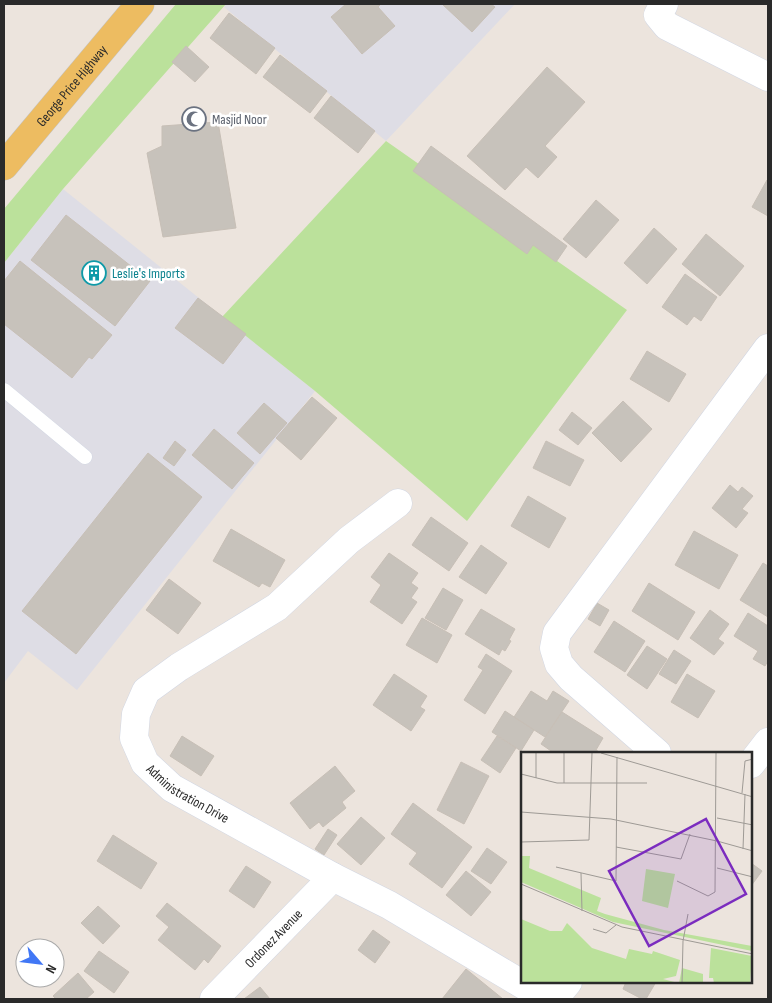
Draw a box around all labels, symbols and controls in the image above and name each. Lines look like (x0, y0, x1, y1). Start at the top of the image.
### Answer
street label: George Price Highway (32, 41, 111, 130)
mosque icon: Masjid Noor (181, 106, 207, 132)
place label: Masjid Noor (212, 111, 267, 128)
building icon: Leslie's Imports (81, 260, 107, 286)
place label: Leslie's Imports (112, 265, 185, 282)
inset map (521, 752, 752, 983)
street label: Administration Drive (142, 760, 232, 826)
street label: Ordonez Avenue (241, 905, 306, 971)
north arrow (15, 938, 65, 988)
text: N (42, 962, 60, 976)

